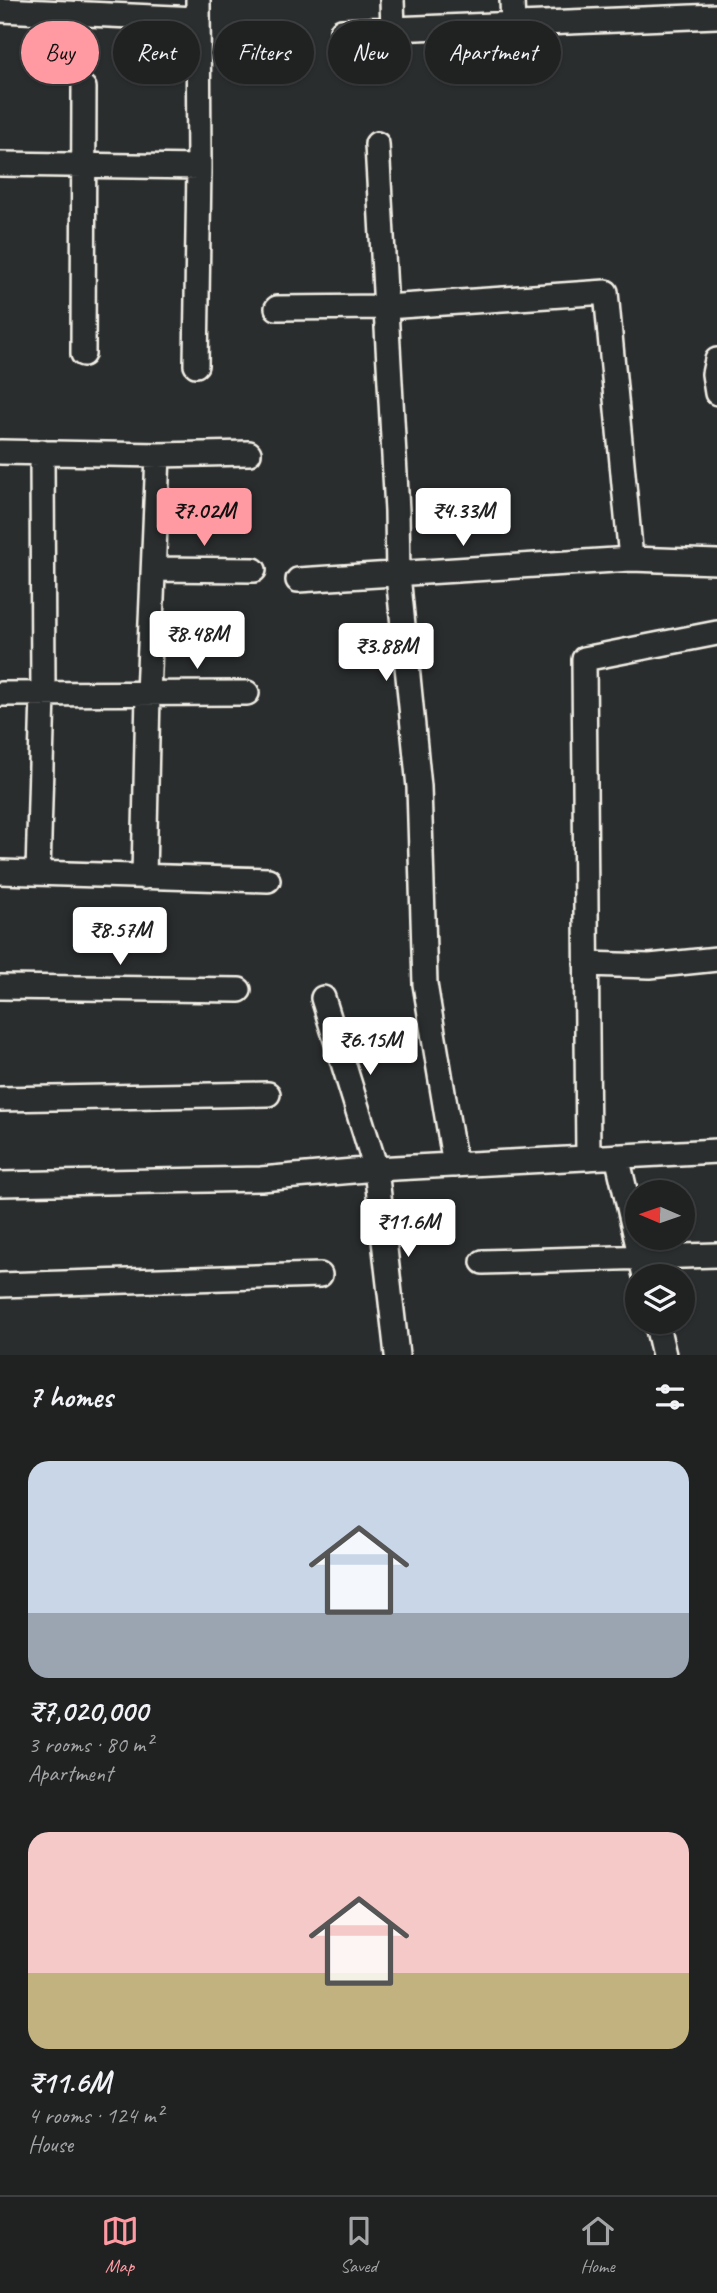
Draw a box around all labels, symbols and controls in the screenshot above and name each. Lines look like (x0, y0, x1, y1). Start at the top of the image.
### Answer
chip: Buy (21, 21, 99, 84)
chip: Rent (113, 21, 200, 84)
chip: Filters (214, 21, 314, 84)
chip: New (328, 21, 411, 84)
chip: Apartment (425, 21, 561, 84)
pin: ₹7.02M (147, 489, 261, 548)
pin: ₹4.33M (406, 489, 520, 548)
text: ₹7.02M (173, 496, 235, 525)
text: ₹4.33M (432, 496, 494, 525)
pin: ₹8.48M (140, 612, 254, 671)
text: ₹8.48M (166, 619, 228, 648)
pin: ₹3.88M (329, 624, 443, 683)
text: ₹3.88M (355, 631, 417, 660)
pin: ₹8.57M (63, 908, 177, 967)
text: ₹8.57M (89, 915, 151, 944)
pin: ₹6.15M (313, 1018, 427, 1077)
text: ₹6.15M (339, 1025, 401, 1054)
north arrow (625, 1180, 695, 1250)
map controls (625, 1180, 695, 1334)
pin: ₹11.6M (351, 1200, 465, 1259)
text: ₹11.6M (376, 1207, 440, 1236)
button: layers (625, 1264, 695, 1334)
text: 7 homes (28, 1378, 113, 1416)
icon: filters (651, 1378, 689, 1416)
icon: home (296, 1507, 422, 1633)
text: ₹7,020,000 (28, 1692, 148, 1730)
text: 3 rooms · 80 m² (28, 1730, 152, 1759)
text: Apartment (28, 1759, 113, 1788)
icon: home (296, 1878, 422, 2004)
text: ₹11.6M (28, 2063, 110, 2101)
text: 4 rooms · 124 m² (28, 2101, 163, 2130)
text: House (28, 2130, 73, 2159)
tab: Map (101, 2212, 139, 2278)
tab: Saved (340, 2212, 378, 2278)
tab: Home (579, 2212, 617, 2278)

